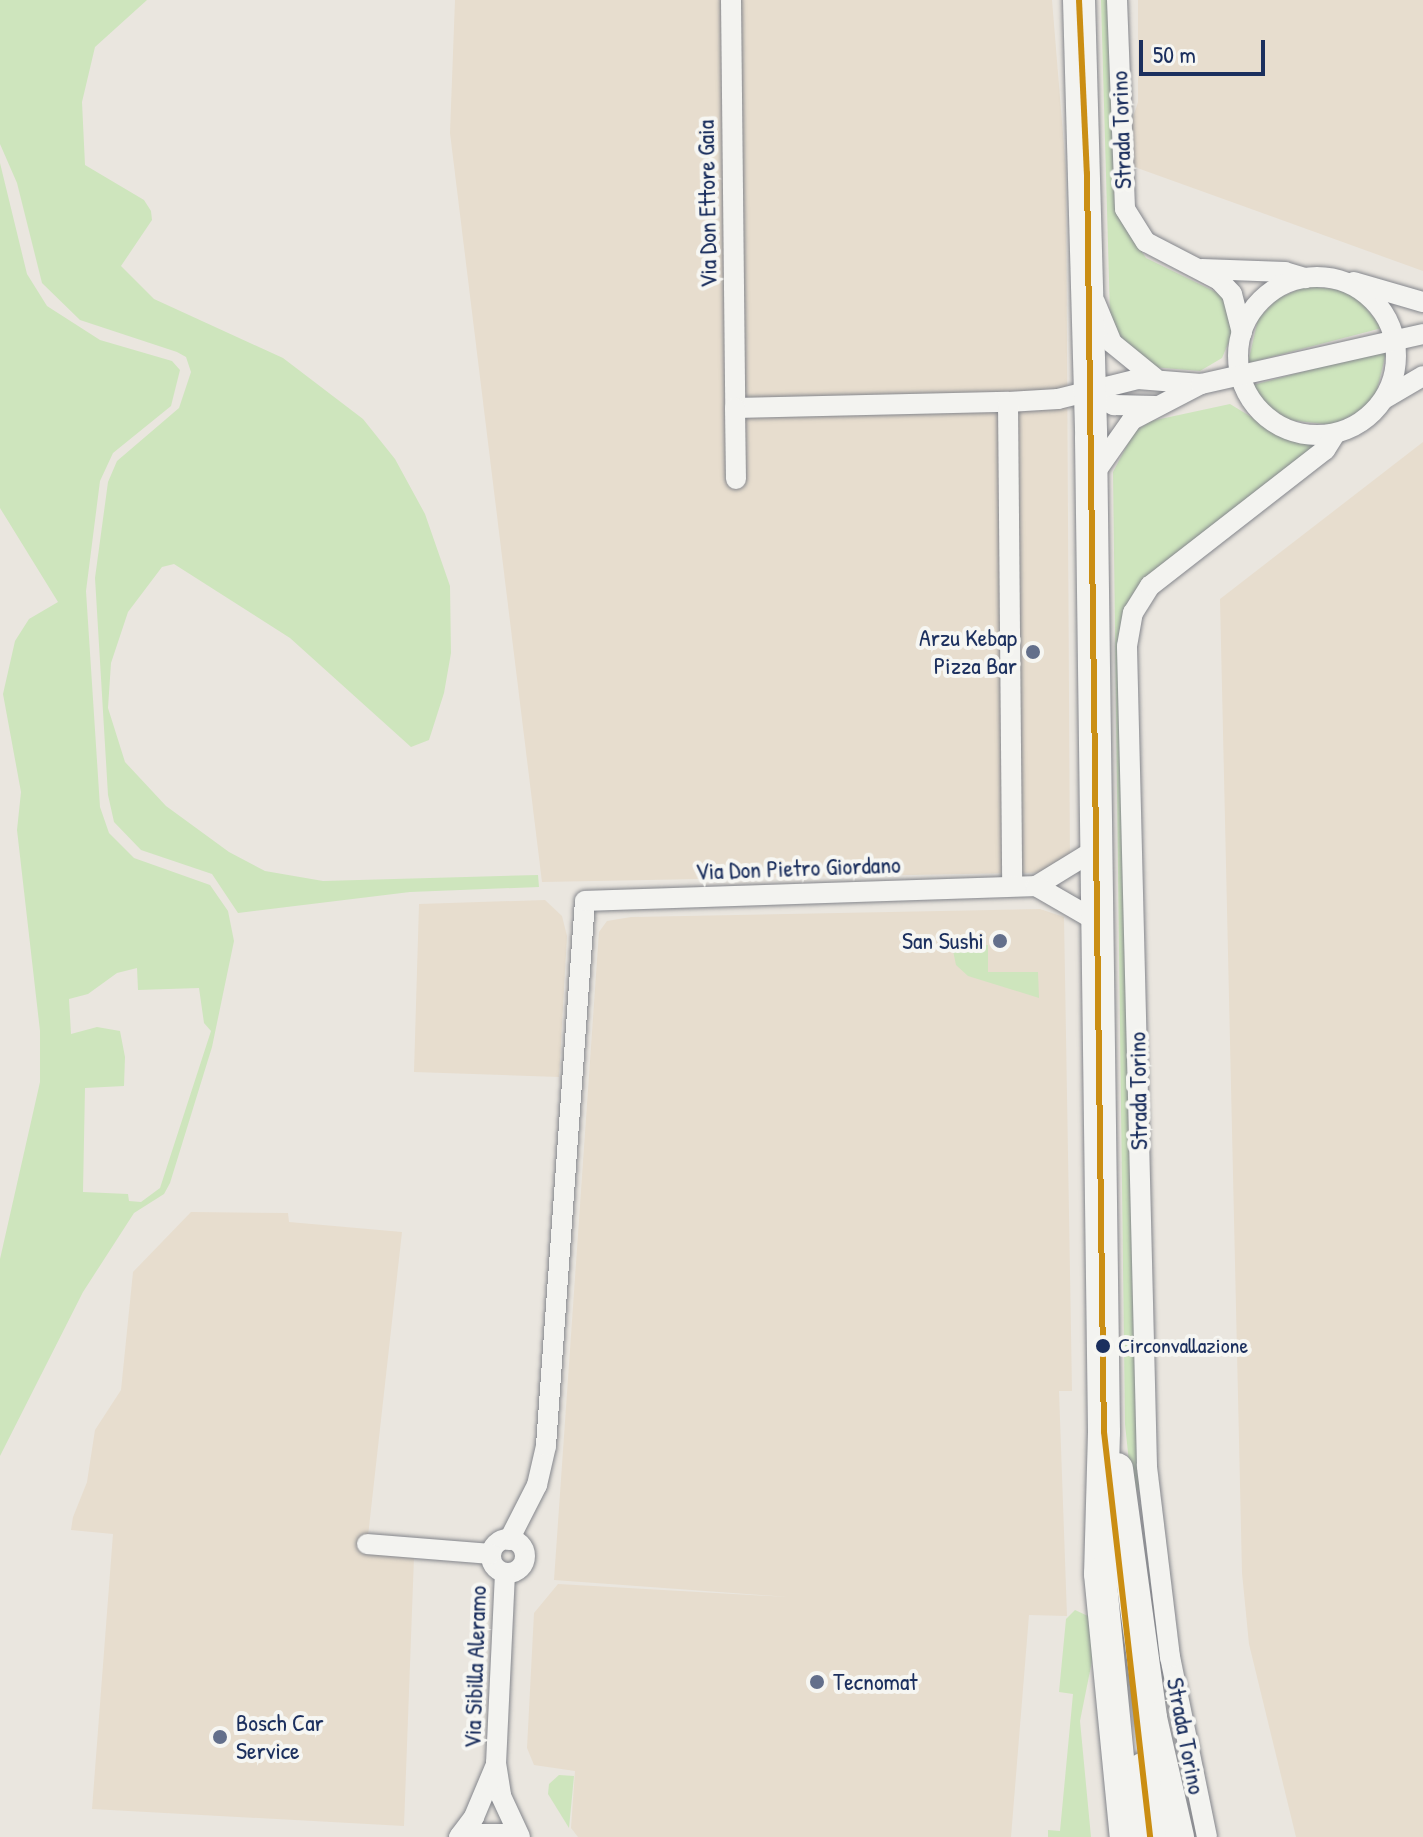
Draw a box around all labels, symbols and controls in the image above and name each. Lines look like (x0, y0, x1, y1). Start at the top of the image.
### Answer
scale bar (1143, 24, 1269, 74)
text: 50 m (1153, 38, 1196, 70)
street label: Strada Torino (1105, 70, 1137, 190)
street label: Via Don Ettore Gaia (691, 120, 723, 288)
place label: Arzu Kebap Pizza Bar (919, 624, 1017, 680)
marker: Arzu Kebap Pizza Bar (1024, 643, 1042, 661)
street label: Via Don Pietro Giordano (695, 850, 901, 886)
place label: San Sushi (902, 927, 984, 955)
marker: San Sushi (991, 932, 1009, 950)
street label: Strada Torino (1123, 1032, 1153, 1150)
place label: Circonvallazione (1118, 1333, 1248, 1359)
marker: Circonvallazione (1095, 1338, 1111, 1354)
street label: Via Sibilla Aleramo (458, 1585, 492, 1749)
place label: Tecnomat (833, 1668, 918, 1696)
marker: Tecnomat (808, 1673, 826, 1691)
street label: Strada Torino (1161, 1675, 1211, 1797)
place label: Bosch Car Service (236, 1709, 324, 1765)
marker: Bosch Car Service (211, 1728, 229, 1746)

